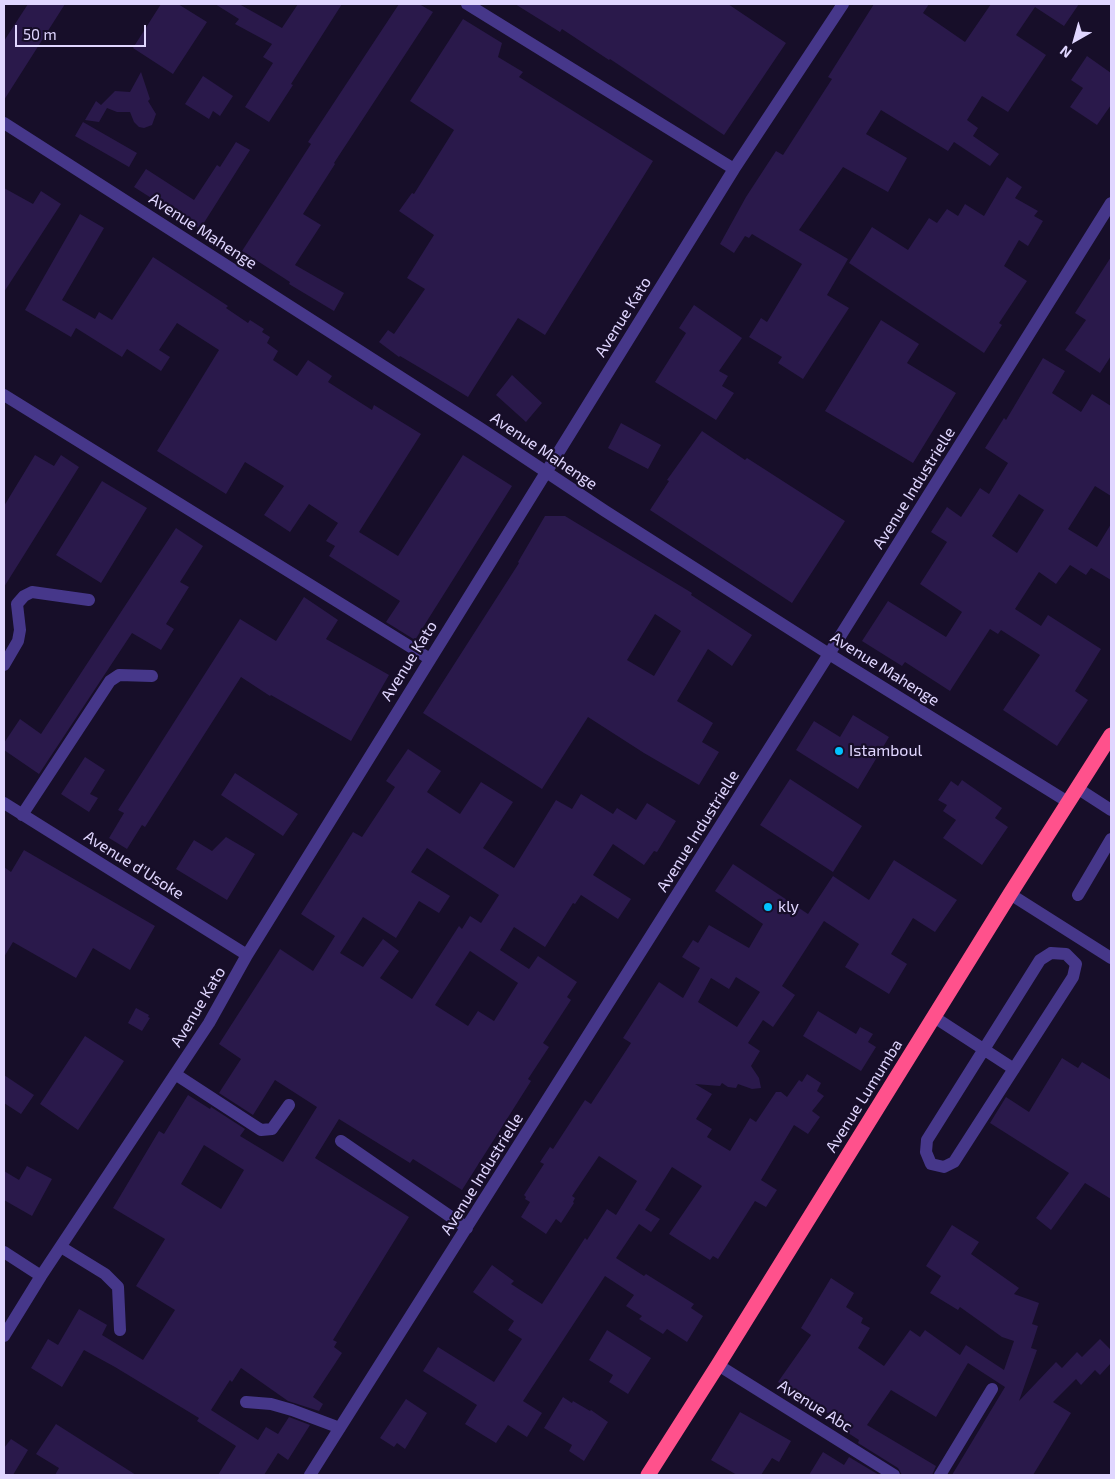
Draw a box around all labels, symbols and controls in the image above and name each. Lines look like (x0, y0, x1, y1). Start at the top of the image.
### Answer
scale bar (18, 15, 149, 47)
north arrow (1050, 15, 1100, 65)
text: 50 m (23, 25, 57, 43)
text: N (1056, 42, 1075, 62)
street label: Avenue Mahenge (146, 189, 260, 273)
street label: Avenue Kato (591, 273, 655, 361)
street label: Avenue Mahenge (487, 408, 601, 494)
street label: Avenue Industrielle (869, 423, 959, 553)
street label: Avenue Kato (377, 617, 441, 705)
street label: Avenue Mahenge (827, 628, 943, 710)
place label: Istamboul (849, 741, 922, 761)
marker: Istamboul (833, 745, 845, 757)
street label: Avenue Industrielle (653, 766, 743, 896)
street label: Avenue d'Usoke (81, 827, 187, 903)
place label: kly (778, 897, 799, 917)
marker: kly (762, 901, 774, 913)
street label: Avenue Kato (166, 963, 230, 1051)
street label: Avenue Lumumba (822, 1036, 906, 1156)
street label: Avenue Industrielle (437, 1109, 527, 1239)
street label: Avenue Abc (774, 1376, 856, 1436)

